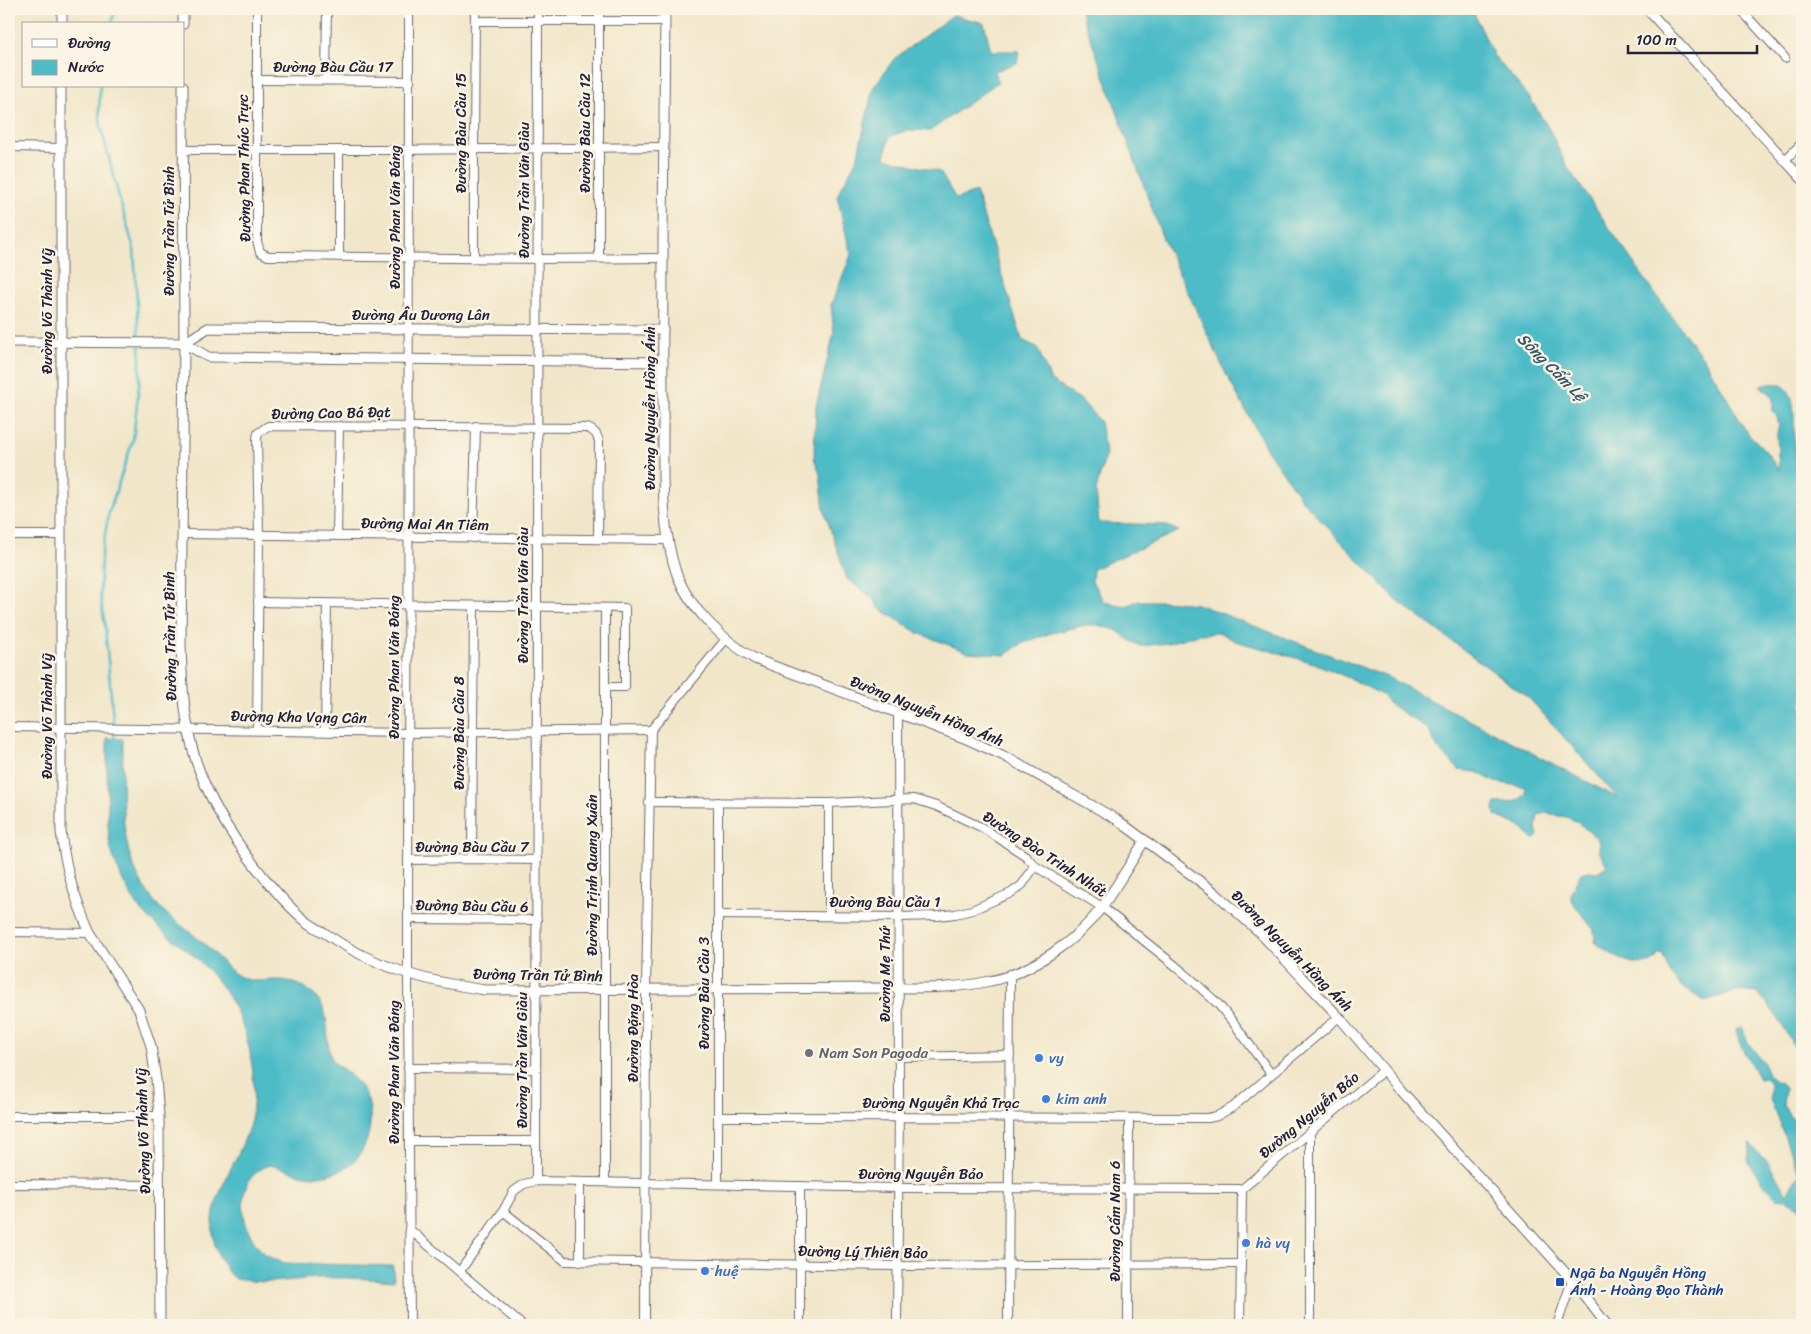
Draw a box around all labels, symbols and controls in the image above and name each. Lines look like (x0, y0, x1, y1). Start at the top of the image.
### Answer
legend (22, 22, 185, 88)
scale bar (1628, 22, 1757, 54)
text: 100 m (1636, 27, 1677, 53)
text: Đường (68, 30, 111, 56)
text: Nước (68, 54, 105, 80)
street label: Đường Bàu Cầu 17 (273, 54, 394, 80)
street label: Đường Bàu Cầu 15 (448, 73, 474, 193)
street label: Đường Bàu Cầu 12 (572, 73, 598, 193)
street label: Đường Phan Thúc Trực (230, 94, 258, 242)
street label: Đường Trần Văn Giàu (511, 122, 537, 258)
street label: Đường Phan Văn Đáng (382, 145, 408, 289)
street label: Đường Trần Tử Bình (156, 166, 182, 296)
street label: Đường Võ Thành Vỹ (34, 248, 60, 374)
street label: Đường Âu Dương Lân (352, 302, 490, 328)
water label: Sông Cẩm Lệ (1510, 325, 1596, 411)
street label: Đường Nguyễn Hồng Ánh (637, 326, 663, 490)
street label: Đường Cao Bá Đạt (271, 399, 391, 427)
street label: Đường Mai An Tiêm (361, 510, 489, 538)
street label: Đường Trần Văn Giàu (510, 527, 536, 663)
street label: Đường Trần Tử Bình (156, 571, 184, 701)
street label: Đường Phan Văn Đáng (381, 595, 407, 739)
street label: Đường Võ Thành Vỹ (34, 653, 60, 779)
street label: Đường Nguyễn Hồng Ánh (846, 668, 1008, 754)
street label: Đường Bàu Cầu 8 (446, 676, 472, 790)
street label: Đường Kha Vạng Cân (231, 703, 367, 731)
street label: Đường Trịnh Quang Xuân (579, 794, 605, 956)
street label: Đường Đào Trinh Nhất (977, 804, 1113, 904)
street label: Đường Bàu Cầu 7 (415, 834, 530, 860)
street label: Đường Nguyễn Hồng Ánh (1225, 884, 1359, 1018)
street label: Đường Bàu Cầu 1 (830, 889, 940, 915)
street label: Đường Bàu Cầu 6 (415, 892, 529, 920)
street label: Đường Mẹ Thứ (872, 924, 898, 1022)
street label: Đường Bàu Cầu 3 (691, 937, 717, 1049)
street label: Đường Trần Tử Bình (473, 961, 603, 989)
street label: Đường Đặng Hòa (620, 973, 646, 1082)
street label: Đường Trần Văn Giàu (509, 992, 535, 1128)
street label: Đường Phan Văn Đáng (381, 1000, 407, 1144)
place label: Nam Son Pagoda (819, 1040, 929, 1066)
place label: vy (1049, 1045, 1064, 1071)
marker: Nam Son Pagoda (803, 1047, 815, 1059)
marker: vy (1033, 1052, 1045, 1064)
street label: Đường Nguyễn Bảo (1253, 1065, 1365, 1165)
street label: Đường Võ Thành Vỹ (128, 1067, 158, 1194)
place label: kim anh (1056, 1086, 1107, 1112)
street label: Đường Nguyễn Khả Trạc (863, 1090, 1020, 1116)
marker: kim anh (1040, 1093, 1052, 1105)
street label: Đường Nguyễn Bảo (859, 1161, 984, 1187)
street label: Đường Cẩm Nam 6 (1102, 1161, 1128, 1281)
place label: hà vy (1255, 1230, 1290, 1256)
marker: hà vy (1240, 1237, 1252, 1249)
street label: Đường Lý Thiên Bảo (798, 1238, 928, 1266)
place label: huệ (714, 1258, 739, 1284)
place label: Ngã ba Nguyễn Hồng Ánh - Hoàng Đạo Thành (1569, 1260, 1724, 1303)
marker: huệ (699, 1265, 711, 1277)
marker: Ngã ba Nguyễn Hồng Ánh - Hoàng Đạo Thành (1554, 1276, 1566, 1288)

